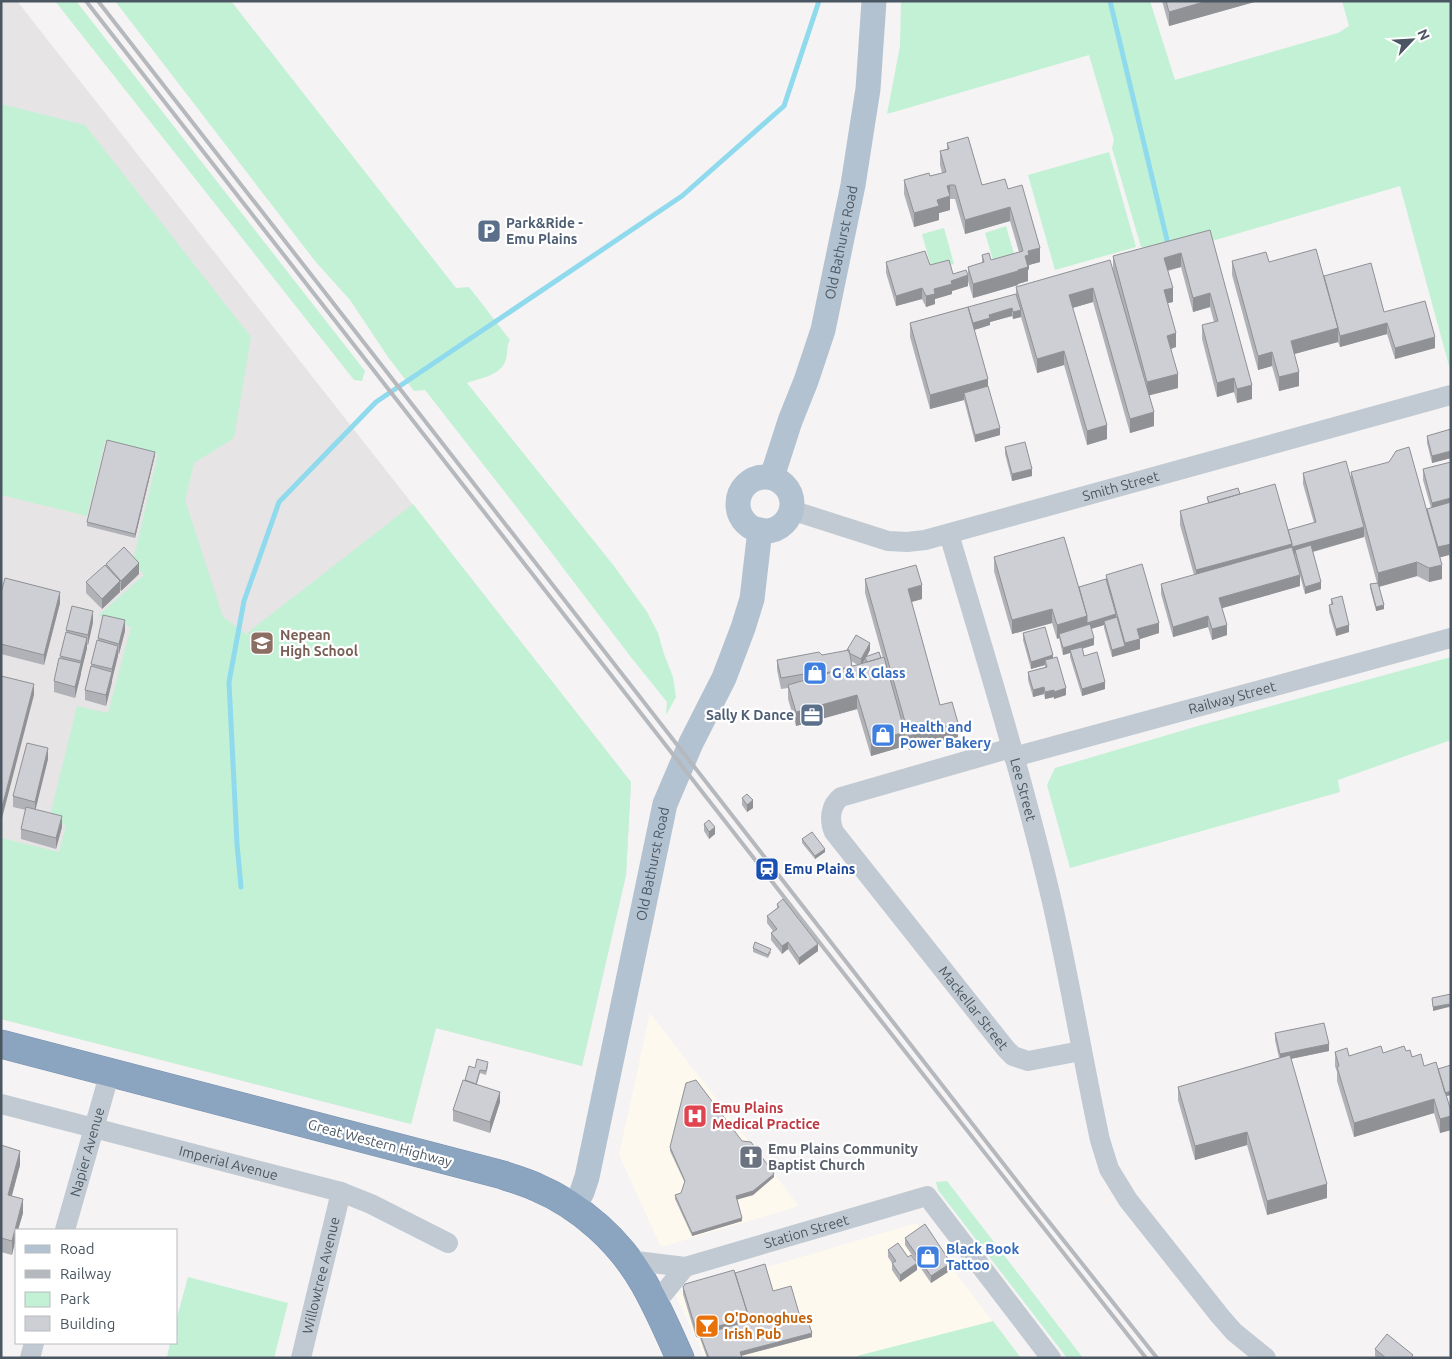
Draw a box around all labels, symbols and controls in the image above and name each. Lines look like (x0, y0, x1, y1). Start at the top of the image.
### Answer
north arrow (1387, 15, 1437, 65)
text: N (1414, 26, 1433, 43)
street label: Old Bathurst Road (822, 184, 861, 301)
place label: Park&Ride - Emu Plains (506, 215, 583, 247)
parking icon: Park&Ride - Emu Plains (476, 218, 502, 244)
street label: Smith Street (1081, 468, 1161, 504)
place label: Nepean High School (280, 627, 358, 659)
school or university icon: Nepean High School (249, 630, 275, 656)
shop icon: G & K Glass (802, 660, 828, 686)
place label: G & K Glass (832, 665, 906, 681)
street label: Railway Street (1186, 678, 1278, 717)
office icon: Sally K Dance (799, 702, 825, 728)
place label: Sally K Dance (706, 707, 794, 723)
place label: Health and Power Bakery (900, 719, 991, 751)
shop icon: Health and Power Bakery (870, 722, 896, 748)
street label: Lee Street (1007, 756, 1040, 823)
street label: Old Bathurst Road (633, 806, 672, 922)
station icon: Emu Plains (754, 856, 780, 882)
place label: Emu Plains (784, 861, 856, 877)
street label: Mackellar Street (935, 963, 1012, 1054)
place label: Emu Plains Medical Practice (712, 1100, 820, 1132)
hospital icon: Emu Plains Medical Practice (682, 1103, 708, 1129)
street label: Napier Avenue (67, 1106, 108, 1199)
street label: Great Western Highway (306, 1116, 454, 1170)
place label: Emu Plains Community Baptist Church (768, 1141, 919, 1173)
street label: Imperial Avenue (177, 1142, 280, 1183)
church icon: Emu Plains Community Baptist Church (738, 1144, 764, 1170)
street label: Station Street (762, 1211, 851, 1251)
street label: Willowtree Avenue (299, 1215, 343, 1335)
legend (15, 1229, 178, 1344)
text: Road (60, 1240, 95, 1257)
place label: Black Book Tattoo (946, 1241, 1019, 1273)
shop icon: Black Book Tattoo (915, 1244, 941, 1270)
text: Railway (60, 1265, 111, 1282)
text: Park (60, 1290, 90, 1307)
place label: O'Donoghues Irish Pub (724, 1310, 813, 1342)
bar icon: O'Donoghues Irish Pub (694, 1313, 720, 1339)
text: Building (60, 1315, 115, 1332)

